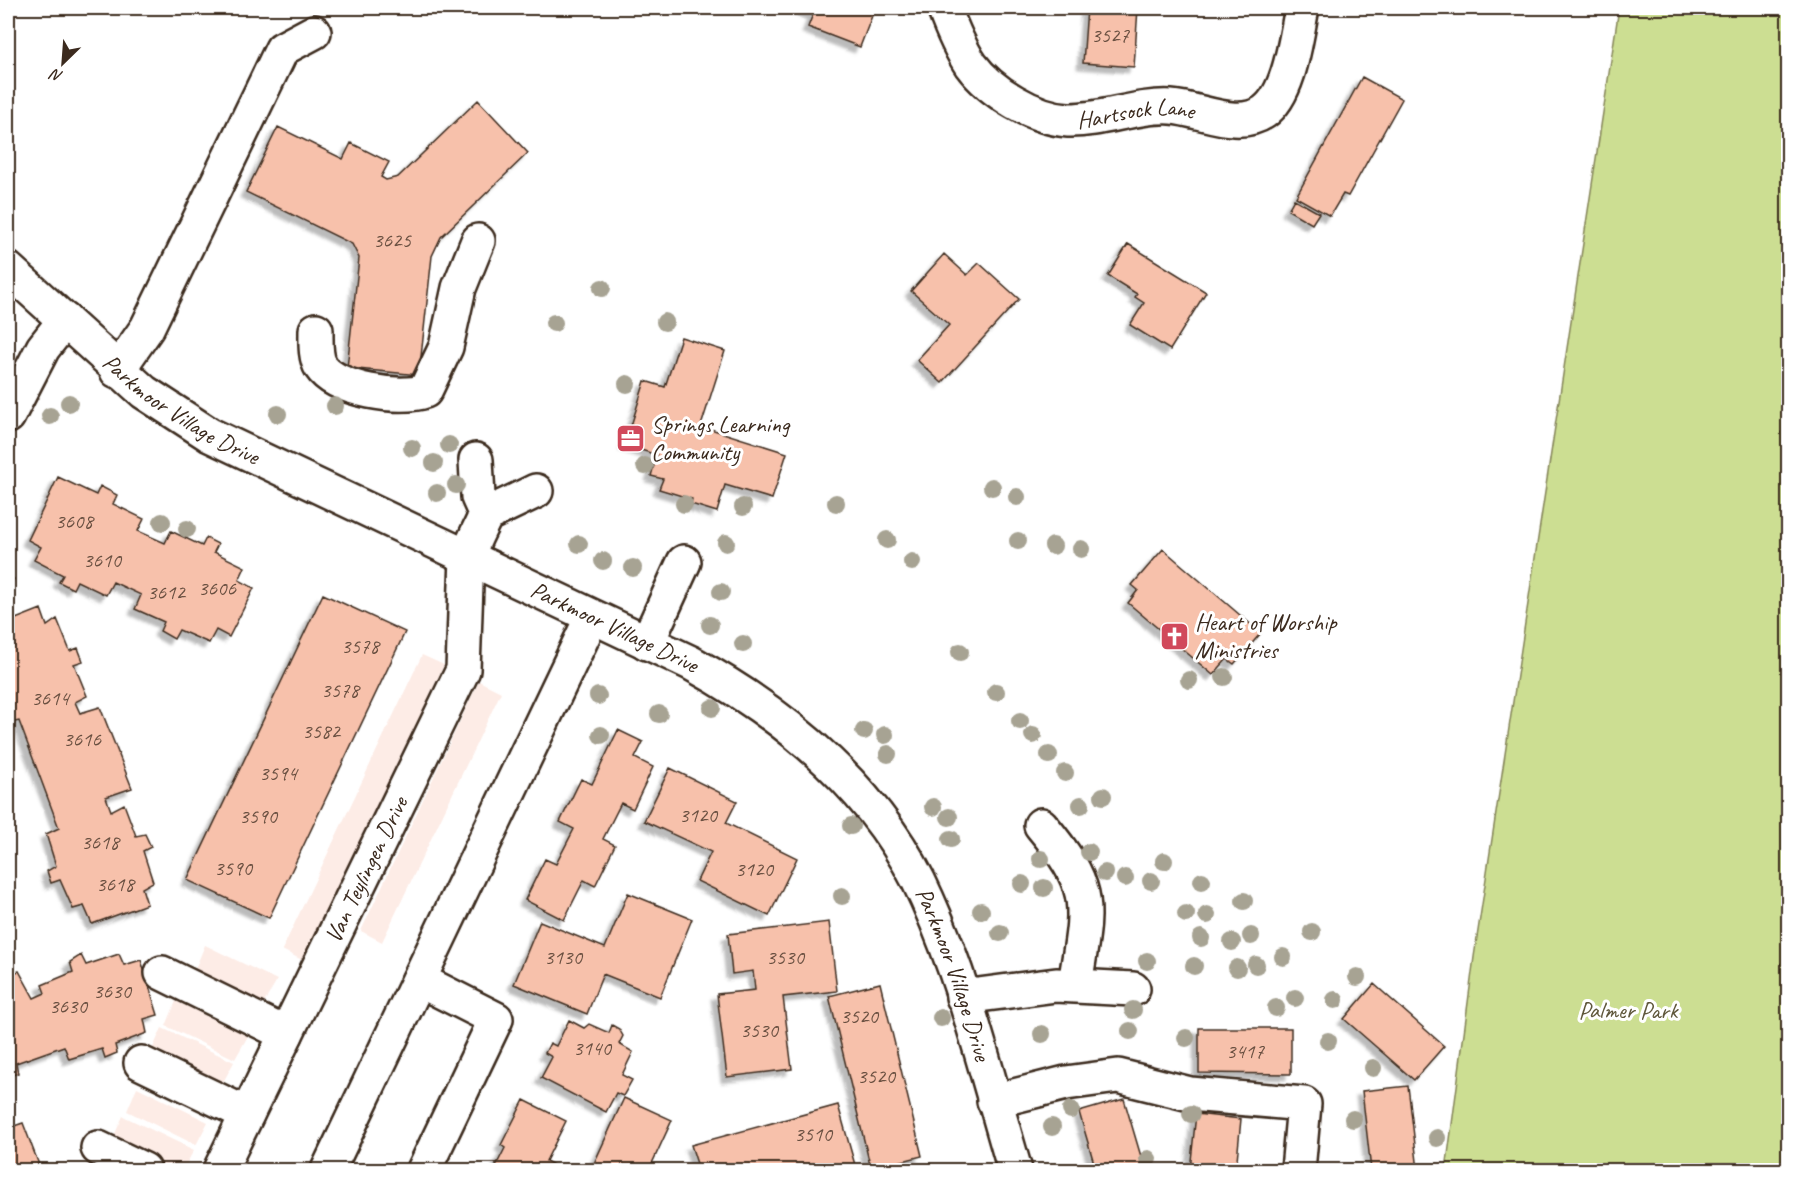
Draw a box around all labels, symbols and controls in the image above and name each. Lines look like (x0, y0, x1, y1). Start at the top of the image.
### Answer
house number: 3527 (1091, 22, 1130, 48)
north arrow (33, 33, 93, 93)
text: N (46, 63, 66, 87)
street label: Hartsock Lane (1075, 92, 1200, 135)
house number: 3625 (373, 227, 412, 253)
street label: Parkmoor Village Drive (97, 347, 266, 472)
place label: Springs Learning Community (651, 409, 791, 467)
office icon: Springs Learning Community (614, 422, 646, 454)
house number: 3608 (55, 508, 95, 534)
house number: 3610 (83, 547, 122, 573)
street label: Parkmoor Village Drive (526, 574, 706, 680)
house number: 3606 (198, 575, 236, 601)
house number: 3612 (147, 579, 186, 605)
place label: Heart of Worship Ministries (1195, 607, 1338, 665)
church icon: Heart of Worship Ministries (1158, 620, 1190, 652)
house number: 3578 (341, 633, 381, 659)
house number: 3578 (321, 677, 361, 703)
house number: 3614 (31, 685, 71, 711)
house number: 3582 (302, 718, 341, 744)
house number: 3616 (63, 726, 101, 752)
house number: 3594 (259, 760, 299, 786)
street label: Van Teylingen Drive (318, 790, 415, 947)
house number: 3120 (679, 802, 718, 828)
house number: 3590 (239, 803, 278, 829)
house number: 3618 (81, 829, 121, 855)
house number: 3590 (214, 855, 253, 881)
house number: 3120 (735, 856, 774, 882)
house number: 3618 (96, 871, 136, 897)
street label: Parkmoor Village Drive (909, 883, 998, 1066)
house number: 3130 (544, 944, 583, 970)
house number: 3530 (766, 944, 805, 970)
house number: 3630 (93, 978, 132, 1004)
house number: 3630 (49, 993, 88, 1019)
park label: Palmer Park (1578, 995, 1680, 1025)
house number: 3520 (840, 1003, 879, 1029)
house number: 3530 (740, 1017, 779, 1043)
house number: 3140 (573, 1035, 612, 1061)
house number: 3417 (1226, 1038, 1265, 1064)
house number: 3520 (857, 1063, 896, 1089)
house number: 3510 (794, 1121, 833, 1147)

